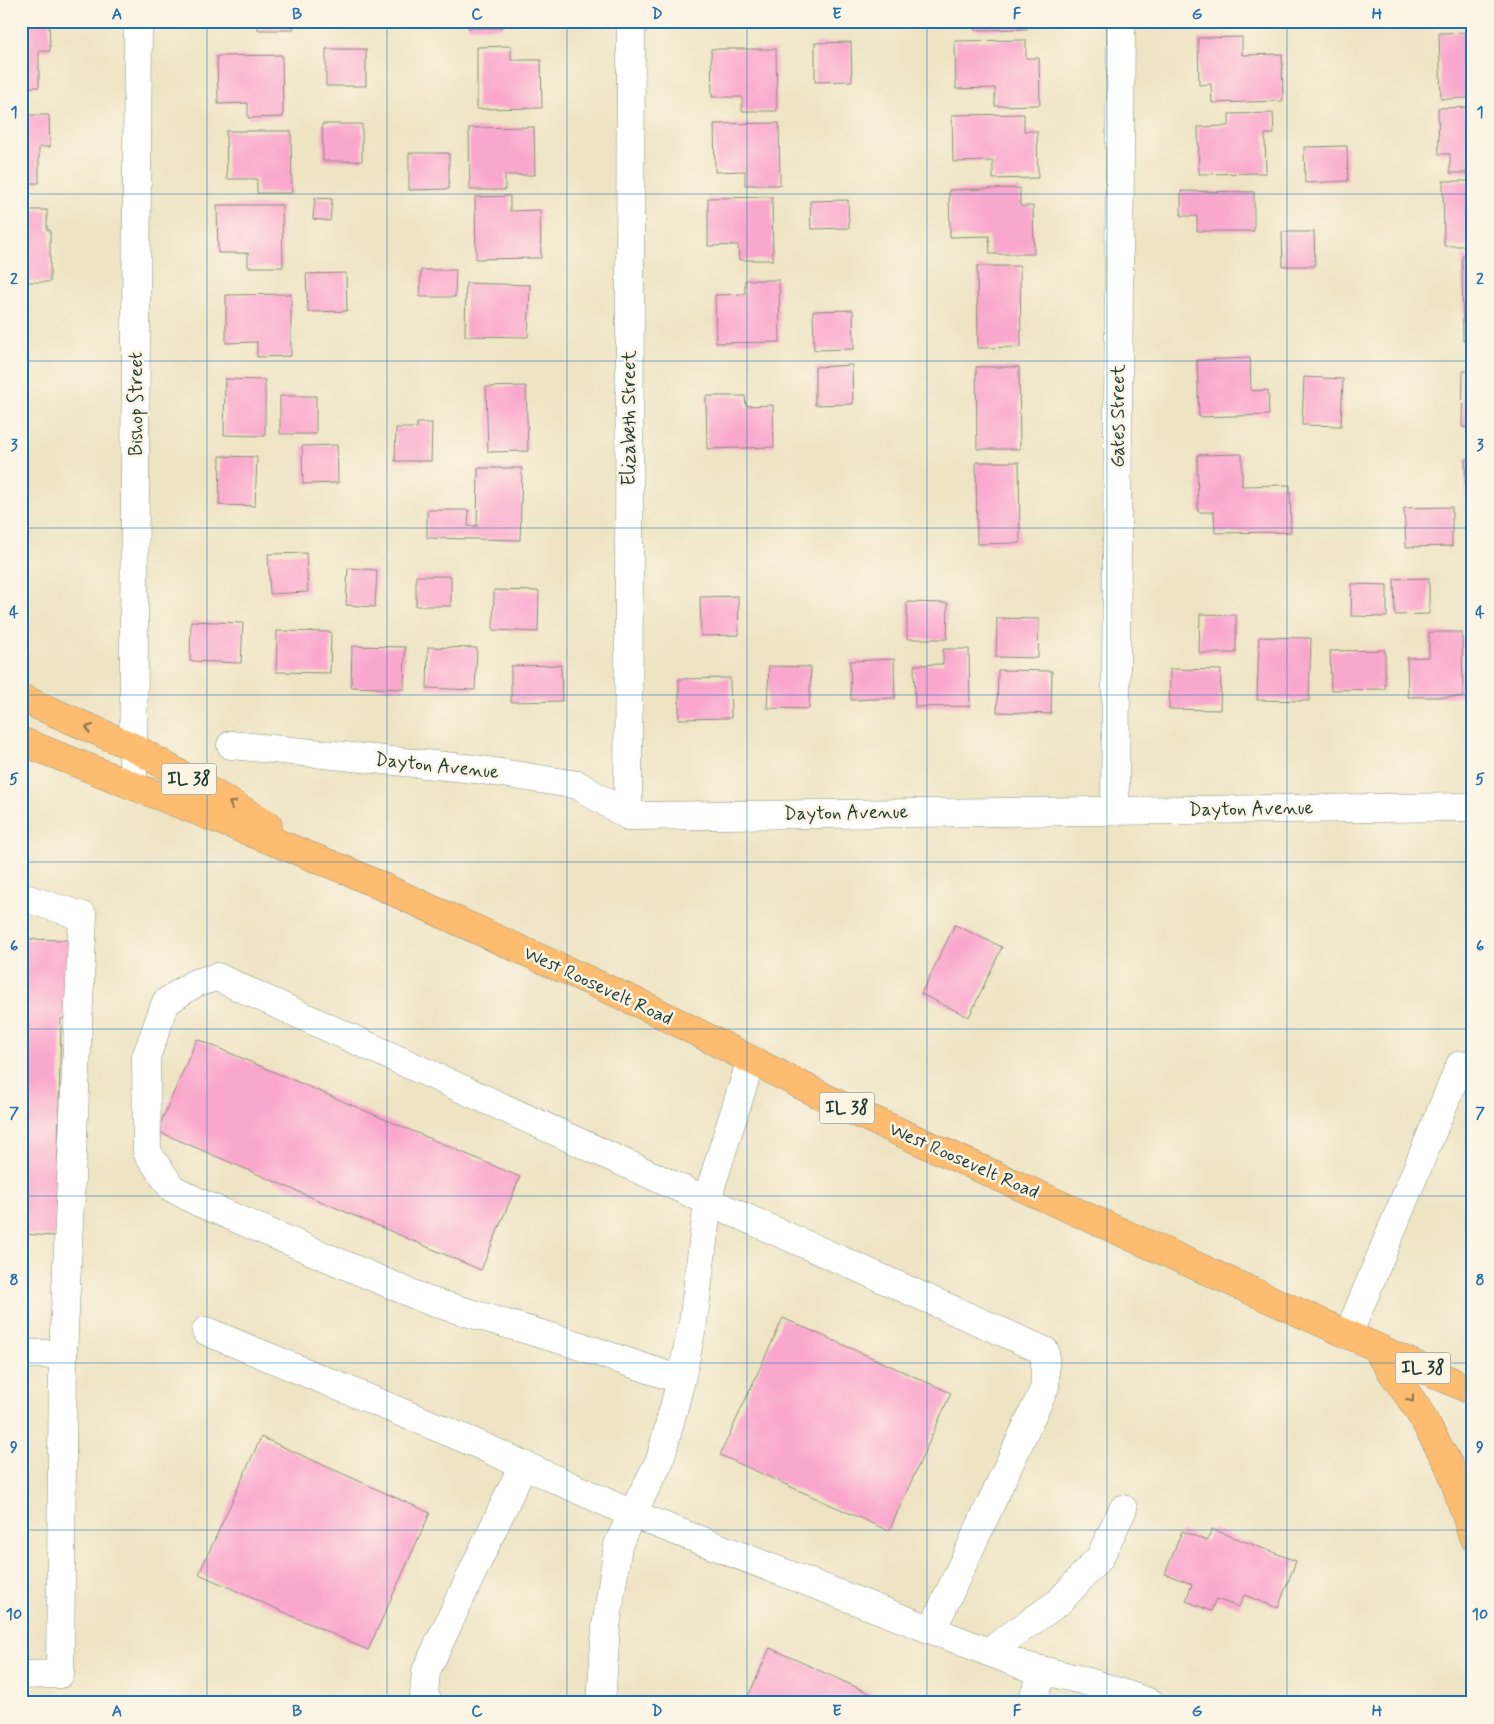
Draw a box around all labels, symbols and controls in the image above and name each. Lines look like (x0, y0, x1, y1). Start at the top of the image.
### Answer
text: A (112, 4, 122, 25)
text: B (292, 4, 302, 25)
text: C (471, 4, 483, 25)
text: D (651, 4, 663, 25)
text: E (832, 4, 842, 25)
text: F (1013, 4, 1022, 25)
text: G (1192, 4, 1203, 25)
text: H (1372, 4, 1383, 25)
text: 1 (10, 102, 18, 123)
text: 1 (1476, 102, 1484, 123)
text: 2 (10, 269, 18, 290)
text: 2 (1476, 269, 1484, 290)
street label: Elizabeth Street (617, 350, 642, 486)
street label: Bishop Street (124, 352, 149, 456)
street label: Gates Street (1106, 364, 1131, 468)
text: 3 (10, 435, 18, 456)
text: 3 (1476, 435, 1484, 456)
text: 4 (9, 602, 19, 623)
text: 4 (1475, 602, 1485, 623)
one-way arrow (85, 723, 94, 734)
street label: Dayton Avenue (374, 747, 500, 785)
road number: IL 38 (162, 764, 216, 794)
text: 5 (9, 769, 19, 790)
text: 5 (1475, 769, 1485, 790)
street label: Dayton Avenue (1188, 795, 1314, 823)
street label: Dayton Avenue (783, 799, 909, 827)
one-way arrow (228, 800, 237, 810)
text: 6 (10, 936, 18, 957)
text: 6 (1476, 936, 1484, 957)
street label: West Roosevelt Road (520, 941, 676, 1031)
road number: IL 38 (820, 1092, 874, 1124)
text: 7 (9, 1103, 19, 1124)
text: 7 (1475, 1103, 1485, 1124)
street label: West Roosevelt Road (885, 1117, 1043, 1205)
text: 8 (9, 1270, 19, 1291)
text: 8 (1475, 1270, 1485, 1291)
road number: IL 38 (1396, 1352, 1450, 1384)
one-way arrow (1406, 1393, 1414, 1402)
text: 9 (10, 1437, 18, 1458)
text: 9 (1476, 1437, 1484, 1458)
text: 10 (6, 1604, 22, 1625)
text: 10 (1472, 1604, 1488, 1625)
text: A (112, 1701, 122, 1722)
text: B (292, 1701, 302, 1722)
text: C (471, 1701, 483, 1722)
text: D (651, 1701, 663, 1722)
text: E (832, 1701, 842, 1722)
text: F (1013, 1701, 1022, 1722)
text: G (1192, 1701, 1203, 1722)
text: H (1372, 1701, 1383, 1722)

